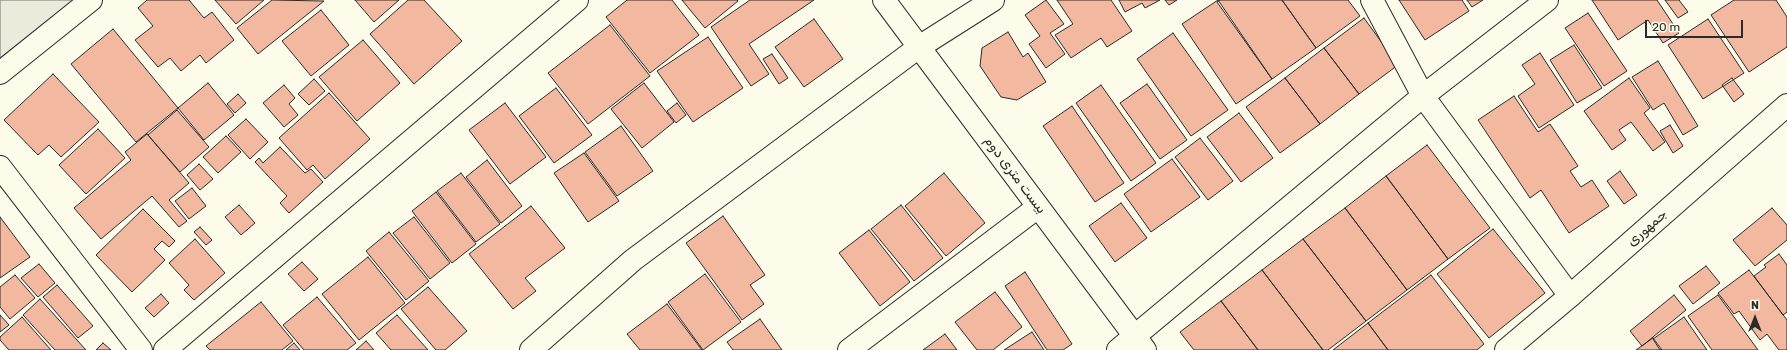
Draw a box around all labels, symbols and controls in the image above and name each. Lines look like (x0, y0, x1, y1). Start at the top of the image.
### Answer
scale bar (1647, 12, 1745, 38)
text: 20 m (1652, 20, 1680, 34)
street label: بیست متری دوم (980, 133, 1050, 217)
street label: جمهوری (1623, 206, 1671, 250)
north arrow (1735, 298, 1775, 338)
text: N (1751, 299, 1759, 312)

